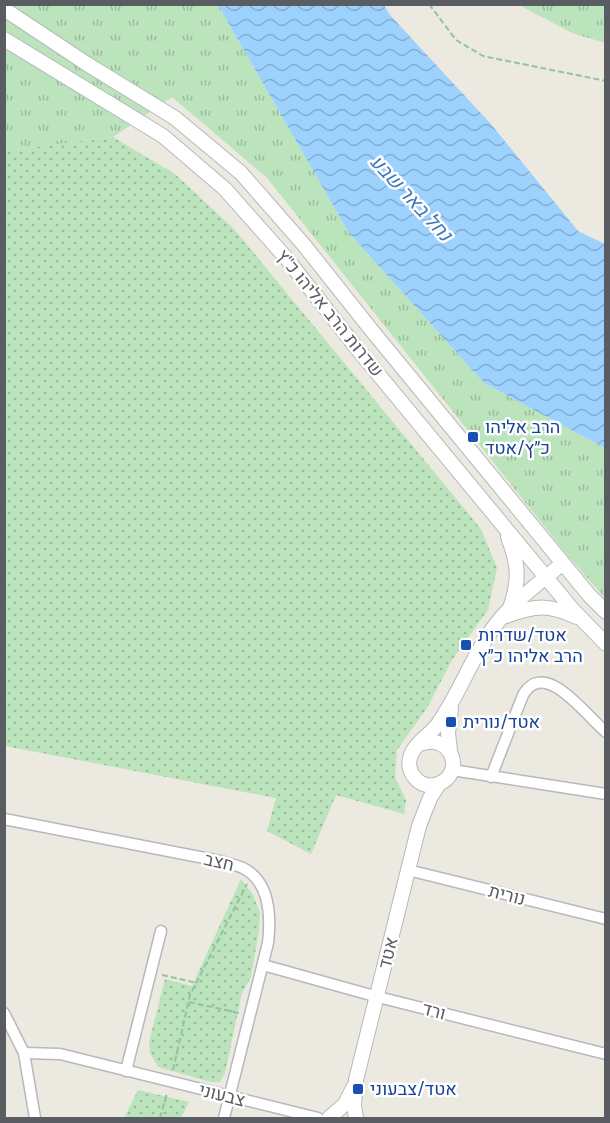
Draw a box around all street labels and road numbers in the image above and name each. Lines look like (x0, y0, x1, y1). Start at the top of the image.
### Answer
street label: שדרות הרב אליהו כ"ץ (272, 245, 388, 381)
street label: חצב (202, 848, 236, 876)
street label: נורית (486, 880, 528, 910)
street label: אטד (373, 935, 403, 971)
street label: ורד (420, 997, 448, 1025)
street label: צבעוני (197, 1079, 248, 1111)

